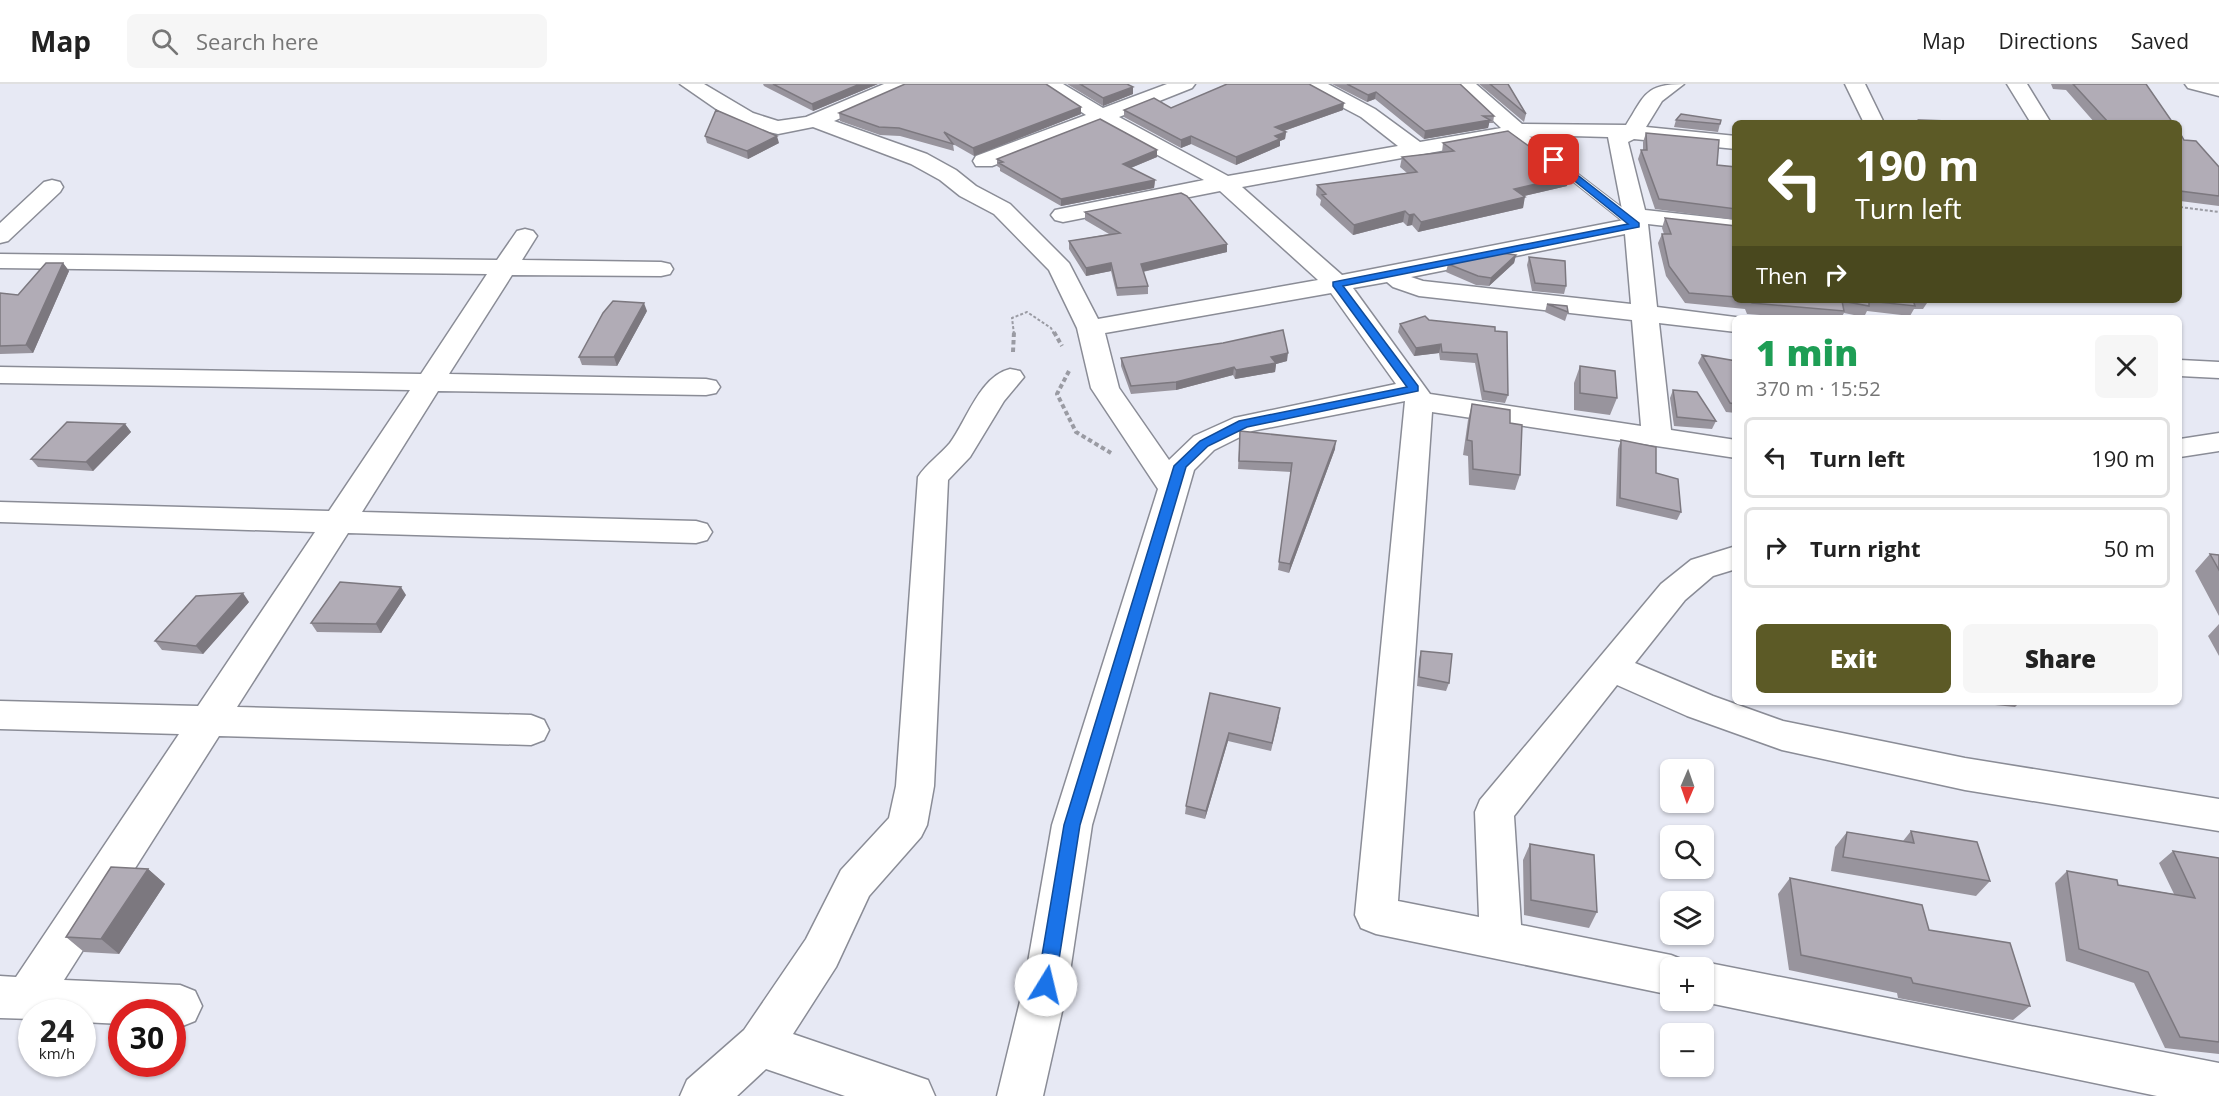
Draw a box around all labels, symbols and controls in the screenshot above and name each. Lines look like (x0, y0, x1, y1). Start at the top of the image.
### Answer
search box (127, 14, 547, 68)
text: Map (30, 22, 91, 60)
icon: search (148, 25, 181, 58)
text: Search here (196, 26, 319, 56)
text: Map (1922, 27, 1965, 55)
text: Directions (1998, 27, 2098, 55)
text: Saved (2131, 27, 2189, 55)
pin (1528, 134, 1579, 185)
text: 190 m (1855, 136, 1979, 193)
icon: arrive (1537, 143, 1570, 176)
icon: left (1756, 144, 1834, 222)
text: Turn left (1855, 190, 1962, 227)
icon: right (1819, 258, 1852, 291)
text: Then (1756, 260, 1807, 290)
text: 1 min (1756, 328, 1858, 377)
button: close (2095, 335, 2158, 398)
text: 370 m · 15:52 (1756, 375, 1881, 402)
icon: left (1759, 441, 1792, 474)
text: Turn left (1810, 443, 1905, 473)
text: 190 m (2091, 443, 2155, 473)
icon: right (1759, 531, 1792, 564)
text: Turn right (1810, 533, 1921, 563)
text: 50 m (2104, 533, 2155, 563)
button: Exit (1756, 624, 1951, 693)
button: Share (1963, 624, 2158, 693)
north arrow (1660, 759, 1714, 813)
map controls (1660, 759, 1714, 1077)
button: search (1660, 825, 1714, 879)
button: layers (1660, 891, 1714, 945)
position arrow (1014, 953, 1078, 1017)
button: + (1660, 957, 1714, 1011)
speed limit sign: 30 (108, 999, 186, 1077)
text: 24 (40, 1010, 74, 1051)
button: − (1660, 1023, 1714, 1077)
text: km/h (39, 1043, 75, 1063)

